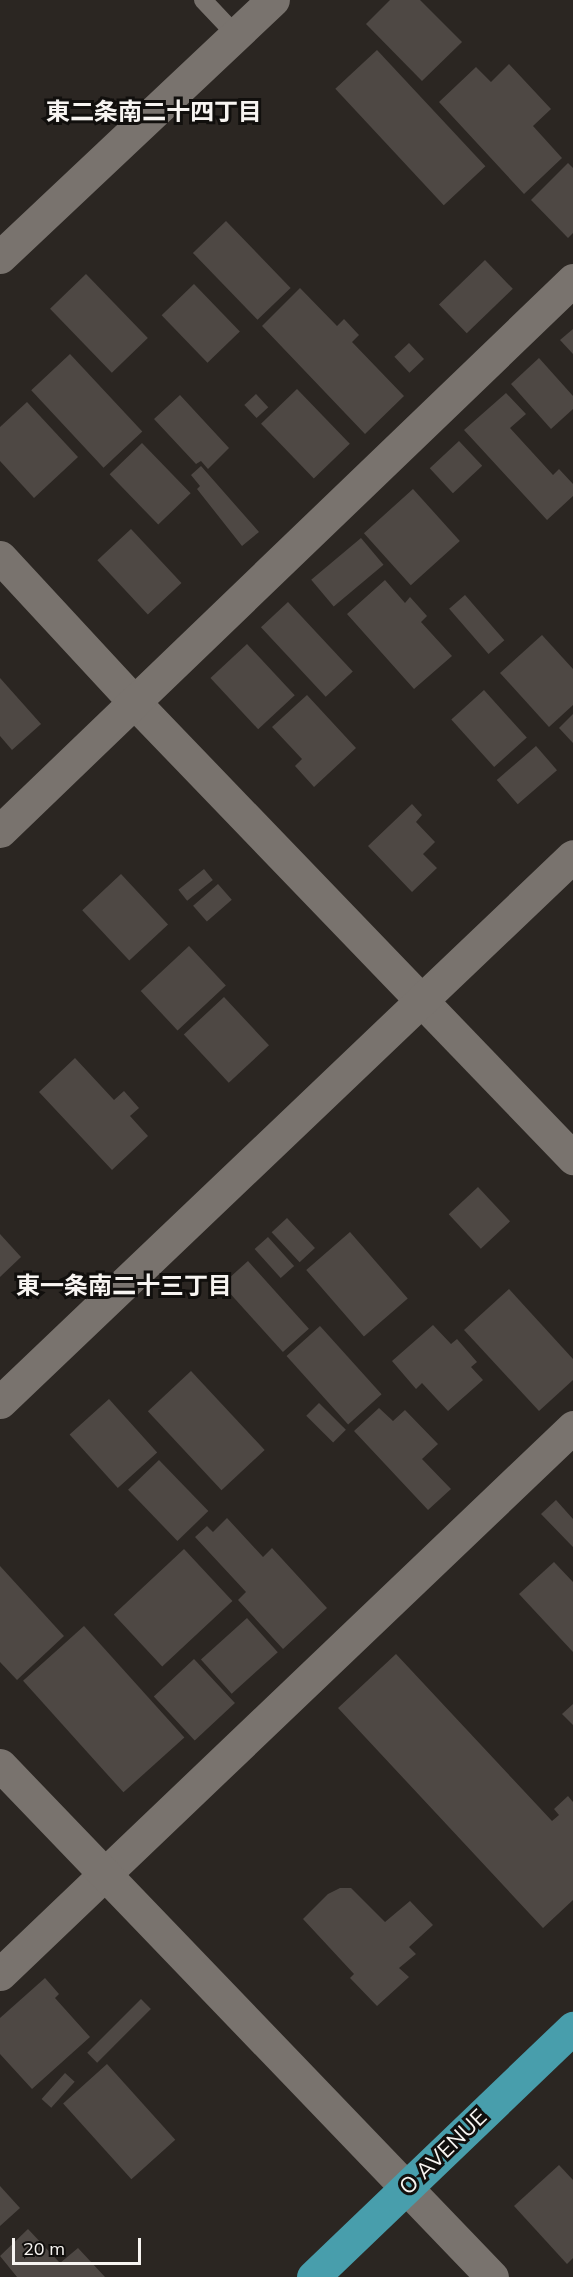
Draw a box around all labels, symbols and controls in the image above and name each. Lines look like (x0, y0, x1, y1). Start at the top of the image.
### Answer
district label: 東二条南二十四丁目 (46, 98, 262, 126)
district label: 東一条南二十三丁目 (16, 1272, 232, 1300)
street label: O AVENUE (394, 2104, 492, 2200)
scale bar (15, 2226, 144, 2264)
text: 20 m (23, 2237, 65, 2260)

